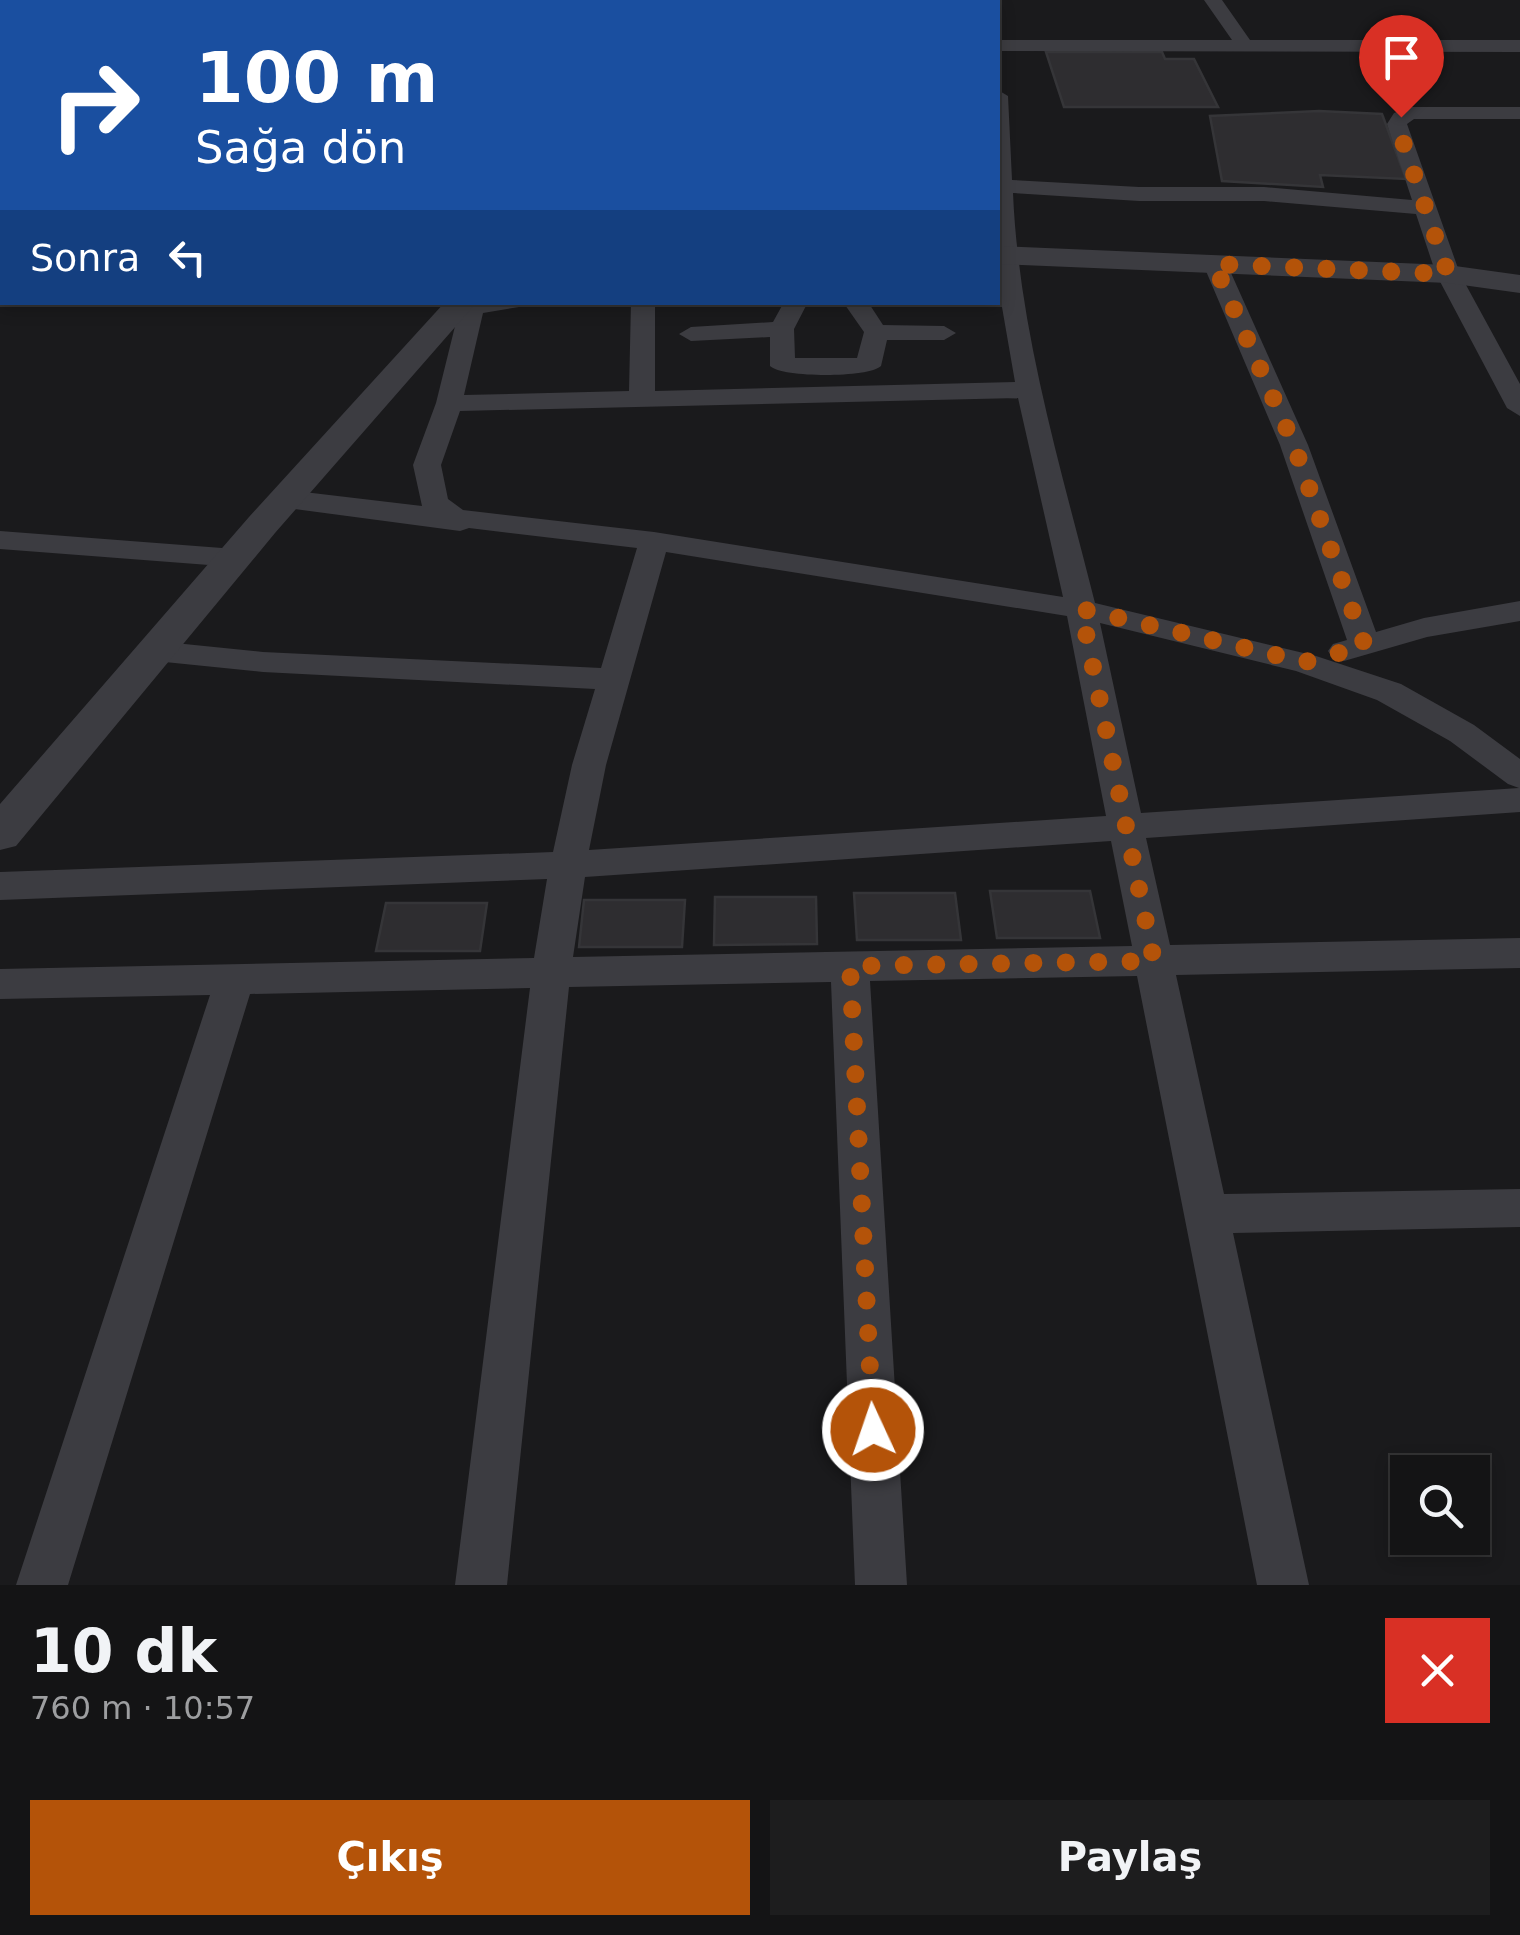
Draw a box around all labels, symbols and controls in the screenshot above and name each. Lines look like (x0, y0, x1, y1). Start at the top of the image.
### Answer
pin (1359, 15, 1444, 118)
icon: arrive (1374, 30, 1429, 85)
text: 100 m (195, 37, 438, 119)
icon: right (30, 40, 160, 170)
text: Sağa dön (195, 121, 406, 174)
icon: left (160, 230, 215, 285)
text: Sonra (30, 236, 140, 280)
position arrow (821, 1378, 925, 1482)
map controls (1390, 1455, 1490, 1555)
button: search (1390, 1455, 1490, 1555)
text: 10 dk (30, 1616, 217, 1686)
button: close (1385, 1618, 1490, 1723)
text: 760 m · 10:57 (30, 1689, 255, 1727)
button: Çıkış (30, 1800, 750, 1915)
button: Paylaş (770, 1800, 1490, 1915)

